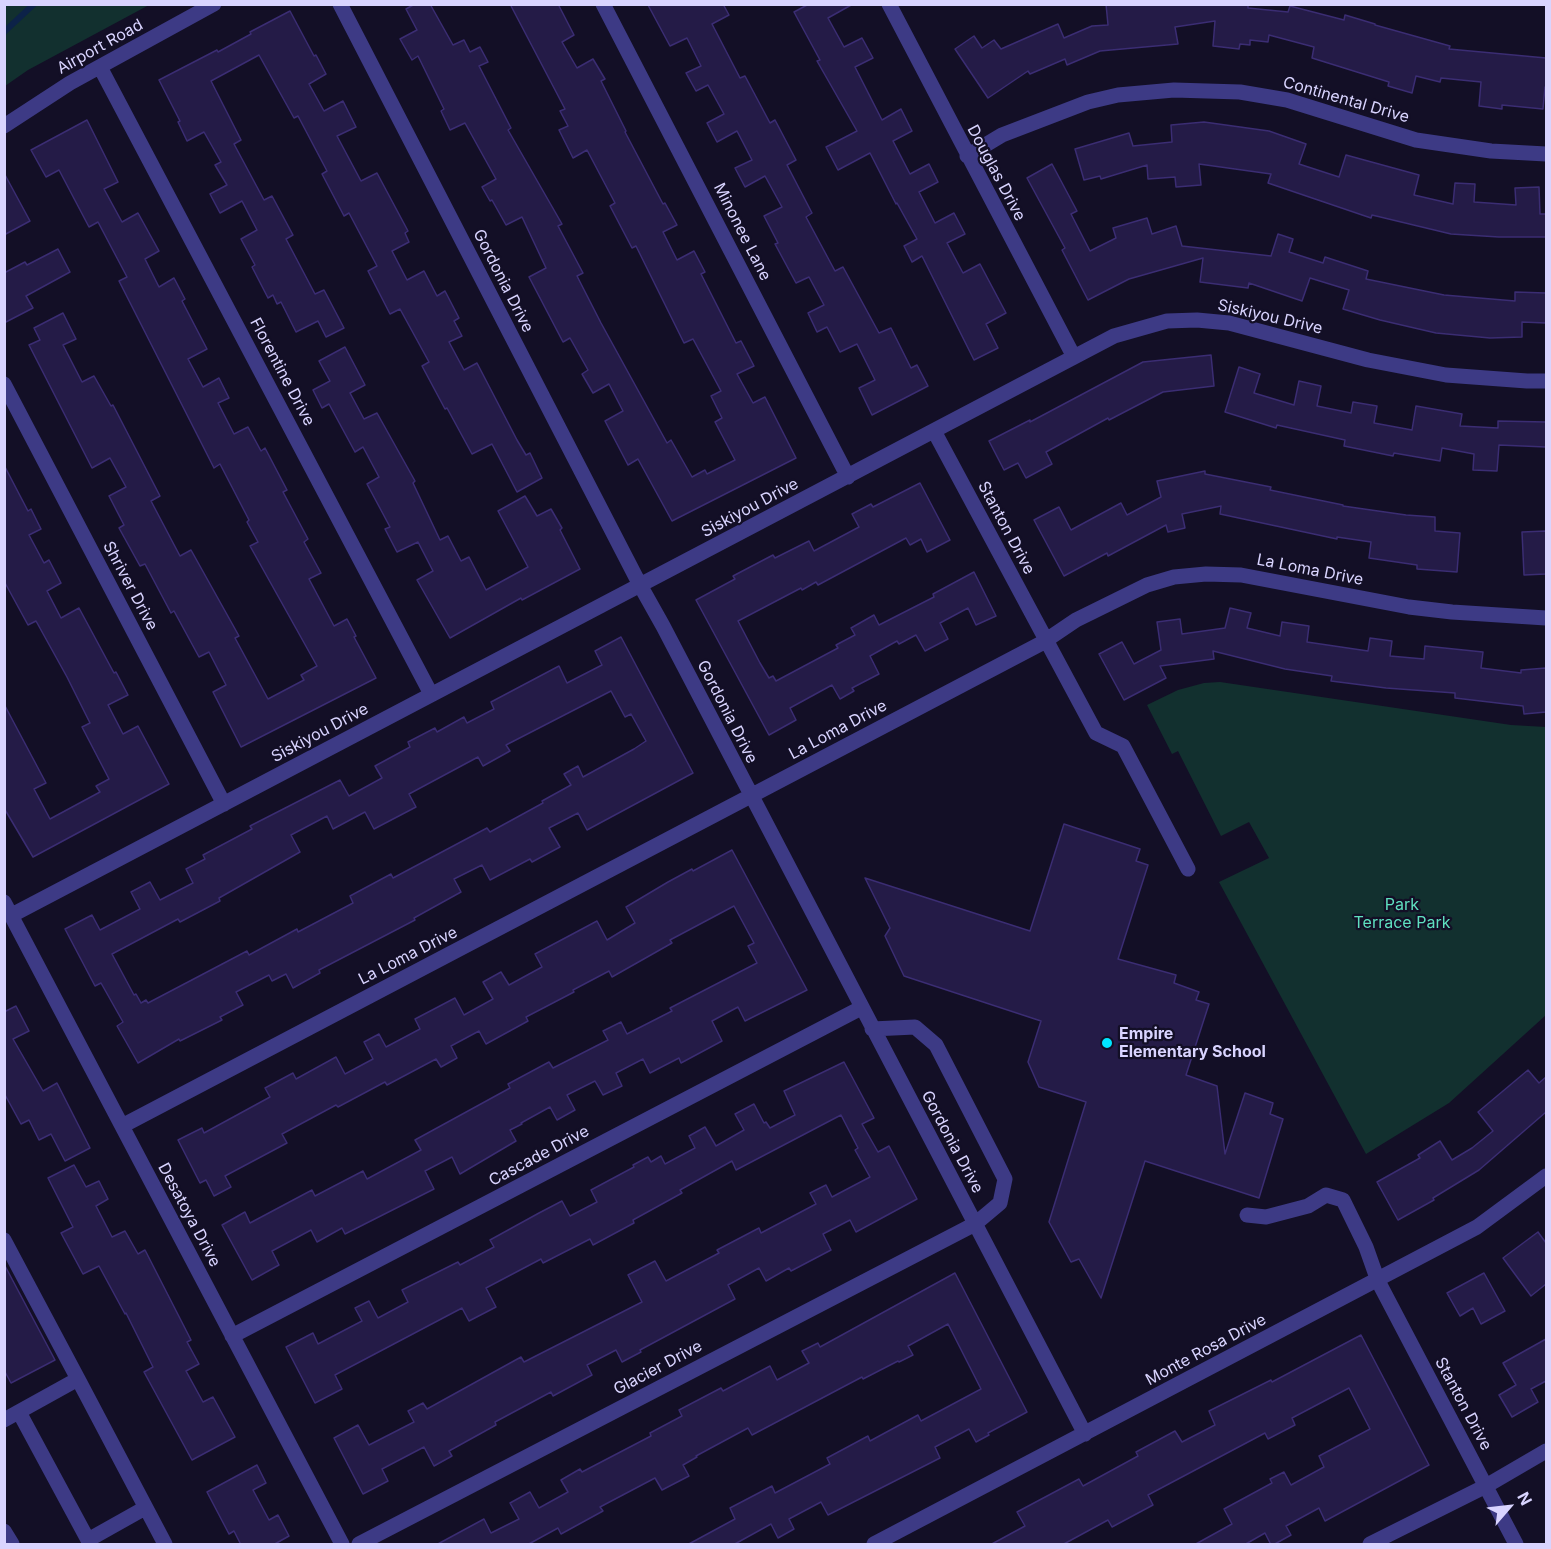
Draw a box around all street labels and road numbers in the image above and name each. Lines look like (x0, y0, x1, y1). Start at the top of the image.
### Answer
street label: Airport Road (54, 16, 146, 78)
street label: Continental Drive (1281, 73, 1411, 127)
street label: Douglas Drive (963, 122, 1029, 224)
street label: Minonee Lane (709, 180, 775, 284)
street label: Gordonia Drive (469, 226, 537, 336)
street label: Siskiyou Drive (1216, 296, 1324, 338)
street label: Florentine Drive (245, 315, 319, 429)
street label: Siskiyou Drive (698, 474, 802, 542)
street label: Stanton Drive (973, 478, 1039, 578)
street label: Shriver Drive (98, 538, 162, 634)
street label: La Loma Drive (1255, 550, 1365, 590)
street label: Gordonia Drive (693, 657, 761, 767)
street label: La Loma Drive (786, 696, 890, 764)
street label: Siskiyou Drive (268, 699, 372, 767)
street label: La Loma Drive (355, 923, 461, 989)
street label: Gordonia Drive (917, 1088, 987, 1196)
street label: Cascade Drive (486, 1122, 592, 1190)
street label: Desatoya Drive (154, 1160, 224, 1270)
street label: Monte Rosa Drive (1142, 1310, 1270, 1390)
street label: Glacier Drive (611, 1337, 705, 1399)
street label: Stanton Drive (1430, 1354, 1496, 1454)

